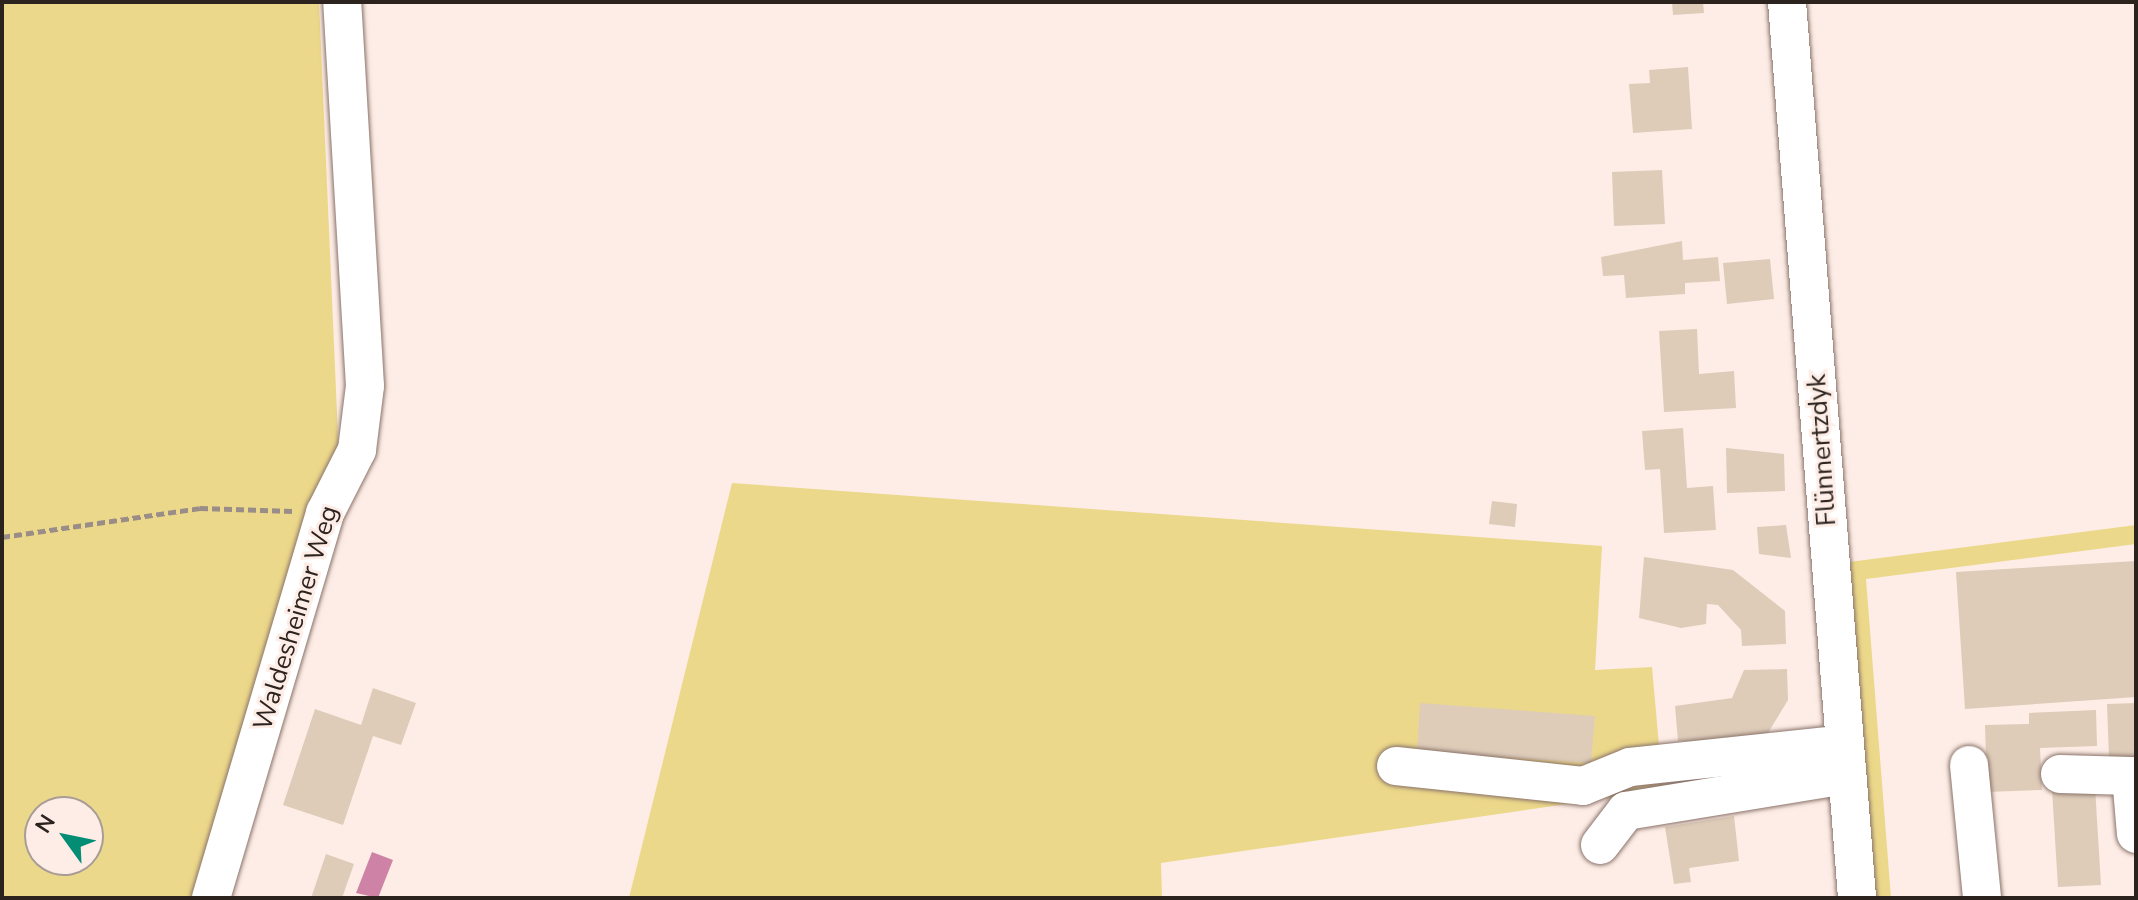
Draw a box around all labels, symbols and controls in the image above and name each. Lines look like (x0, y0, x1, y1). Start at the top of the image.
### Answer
street label: Flünnertzdyk (1801, 373, 1843, 527)
street label: Waldesheimer Weg (247, 502, 345, 734)
north arrow (24, 796, 104, 876)
text: N (28, 809, 63, 839)

